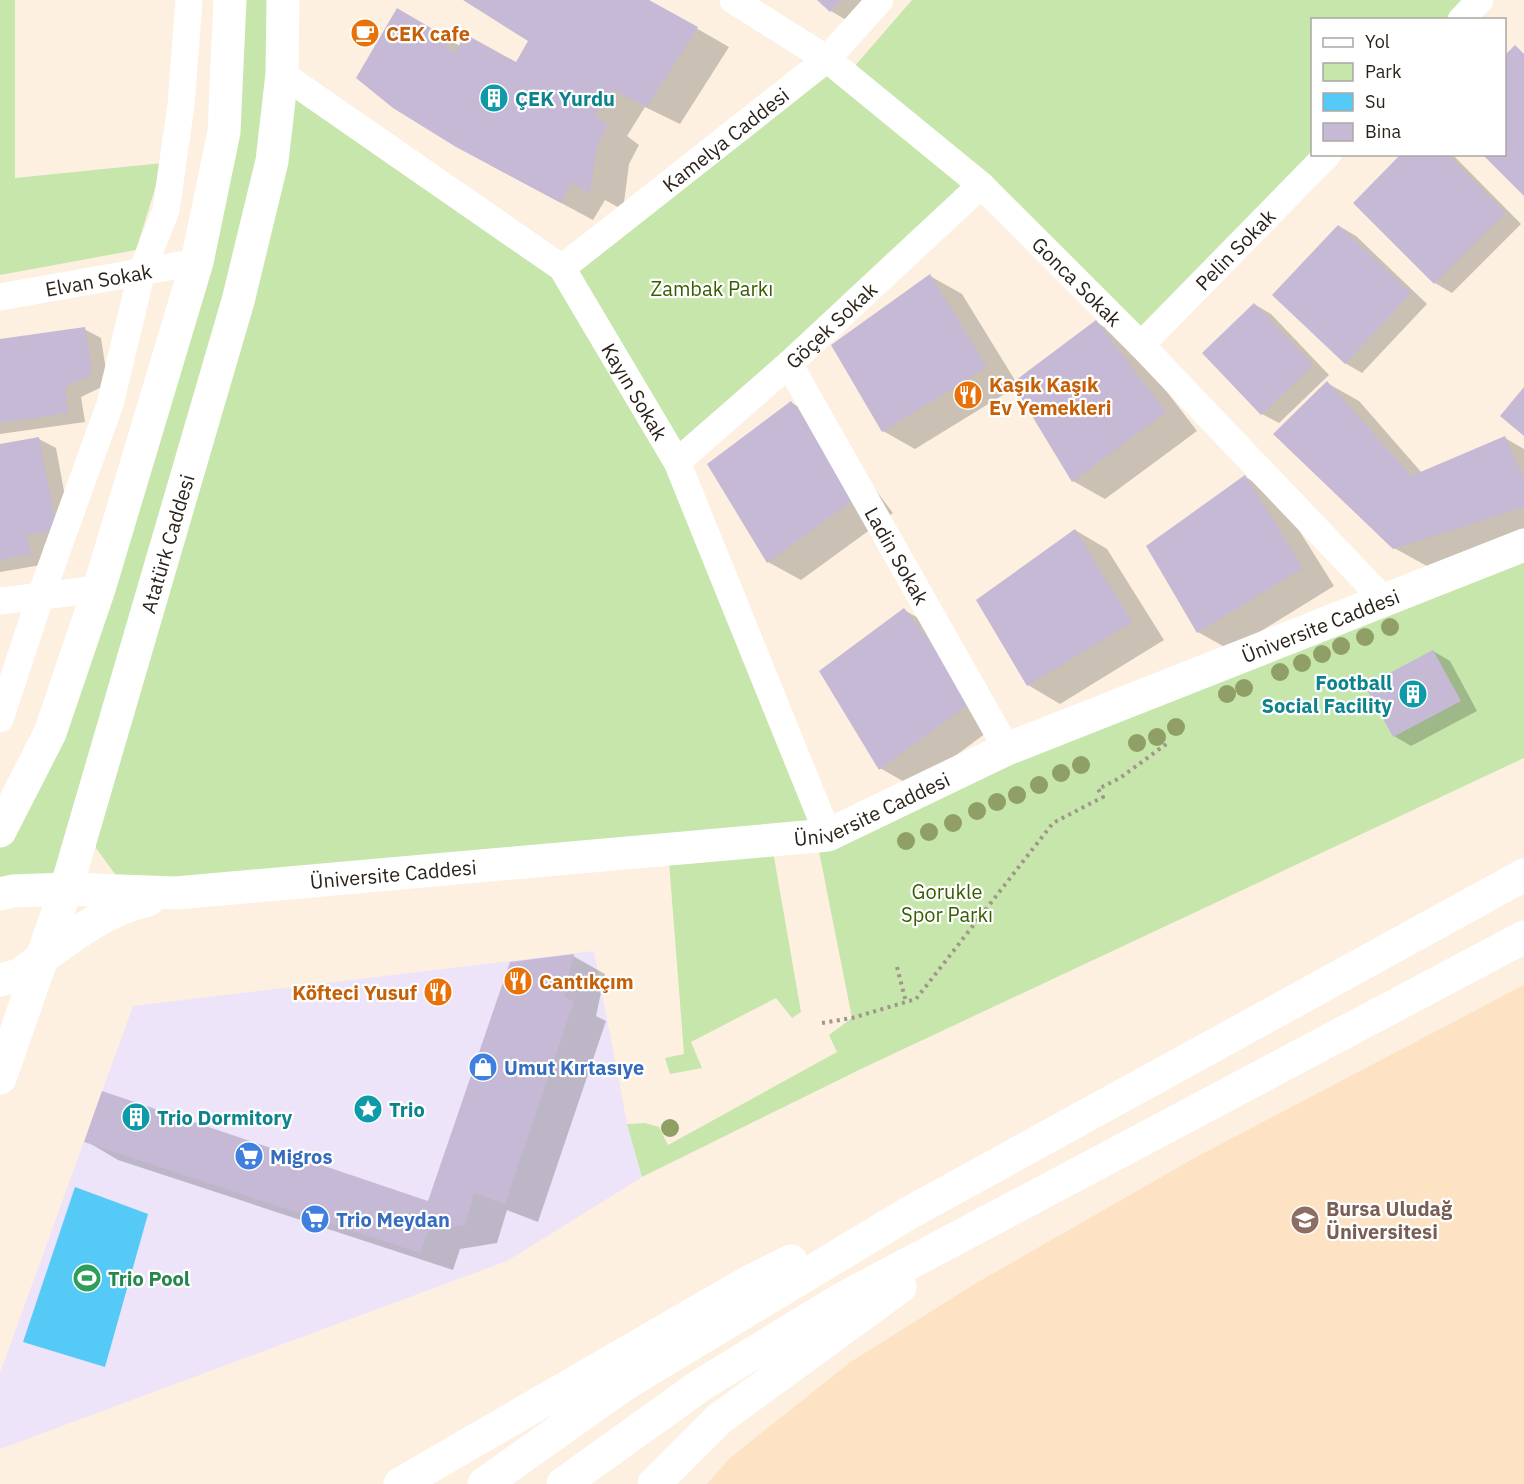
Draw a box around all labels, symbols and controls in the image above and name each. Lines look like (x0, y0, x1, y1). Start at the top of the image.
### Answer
cafe icon: CEK cafe (349, 17, 381, 49)
legend (1311, 18, 1506, 156)
place label: CEK cafe (386, 20, 470, 47)
text: Yol (1365, 30, 1390, 53)
text: Park (1365, 60, 1402, 83)
street label: Kamelya Caddesi (657, 81, 794, 197)
building icon: ÇEK Yurdu (478, 82, 510, 114)
place label: ÇEK Yurdu (515, 85, 615, 112)
text: Su (1365, 90, 1386, 113)
text: Bina (1365, 120, 1401, 143)
street label: Pelin Sokak (1189, 202, 1281, 296)
street label: Gonca Sokak (1026, 230, 1128, 332)
street label: Elvan Sokak (43, 257, 154, 302)
park label: Zambak Parkı (651, 275, 773, 302)
street label: Göçek Sokak (779, 275, 883, 374)
street label: Kayın Sokak (596, 338, 675, 445)
place label: Kaşık Kaşık Ev Yemekleri (989, 371, 1111, 421)
restaurant icon: Kaşık Kaşık Ev Yemekleri (952, 379, 984, 411)
street label: Atatürk Caddesi (134, 471, 200, 616)
street label: Ladin Sokak (859, 502, 936, 609)
street label: Üniversite Caddesi (1237, 582, 1403, 669)
place label: Football Social Facility (1262, 669, 1392, 719)
building icon: Football Social Facility (1397, 678, 1429, 710)
street label: Üniversite Caddesi (793, 765, 954, 851)
street label: Üniversite Caddesi (308, 853, 478, 895)
park label: Gorukle Spor Parkı (901, 878, 993, 928)
restaurant icon: Cantıkçım (502, 965, 534, 997)
place label: Cantıkçım (539, 968, 634, 995)
restaurant icon: Köfteci Yusuf (422, 976, 454, 1008)
place label: Köfteci Yusuf (292, 979, 417, 1006)
shop icon: Umut Kırtasıye (467, 1051, 499, 1083)
place label: Umut Kırtasıye (504, 1054, 644, 1081)
place icon: Trio (352, 1093, 384, 1125)
place label: Trio (389, 1096, 425, 1123)
building icon: Trio Dormitory (120, 1101, 152, 1133)
place label: Trio Dormitory (157, 1104, 293, 1131)
supermarket icon: Migros (233, 1140, 265, 1172)
place label: Migros (270, 1143, 332, 1170)
place label: Bursa Uludağ Üniversitesi (1326, 1195, 1453, 1245)
supermarket icon: Trio Meydan (299, 1203, 331, 1235)
school or university icon: Bursa Uludağ Üniversitesi (1289, 1204, 1321, 1236)
place label: Trio Meydan (336, 1206, 450, 1233)
sports icon: Trio Pool (71, 1262, 103, 1294)
place label: Trio Pool (108, 1265, 190, 1292)

